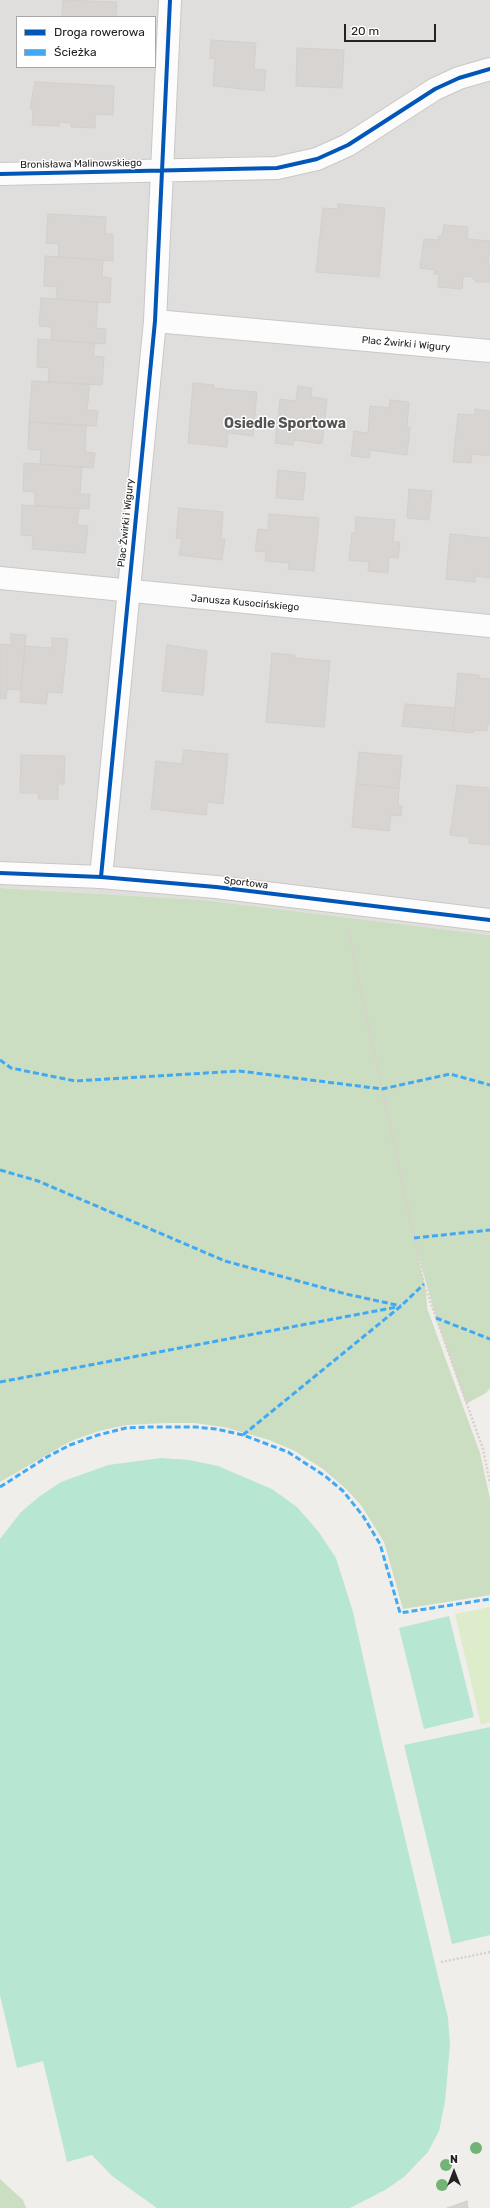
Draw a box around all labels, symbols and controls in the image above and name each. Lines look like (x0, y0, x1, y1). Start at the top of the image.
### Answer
legend (16, 16, 156, 68)
scale bar (346, 16, 438, 42)
text: 20 m (351, 24, 379, 38)
text: Droga rowerowa (54, 25, 145, 39)
text: Ścieżka (54, 45, 97, 59)
street label: Bronisława Malinowskiego (20, 157, 142, 171)
street label: Plac Żwirki i Wigury (361, 334, 451, 354)
district label: Osiedle Sportowa (224, 416, 346, 432)
street label: Plac Żwirki i Wigury (115, 478, 137, 568)
street label: Janusza Kusocińskiego (190, 592, 300, 614)
street label: Sportowa (223, 874, 269, 892)
north arrow (434, 2152, 474, 2192)
text: N (450, 2153, 458, 2166)

